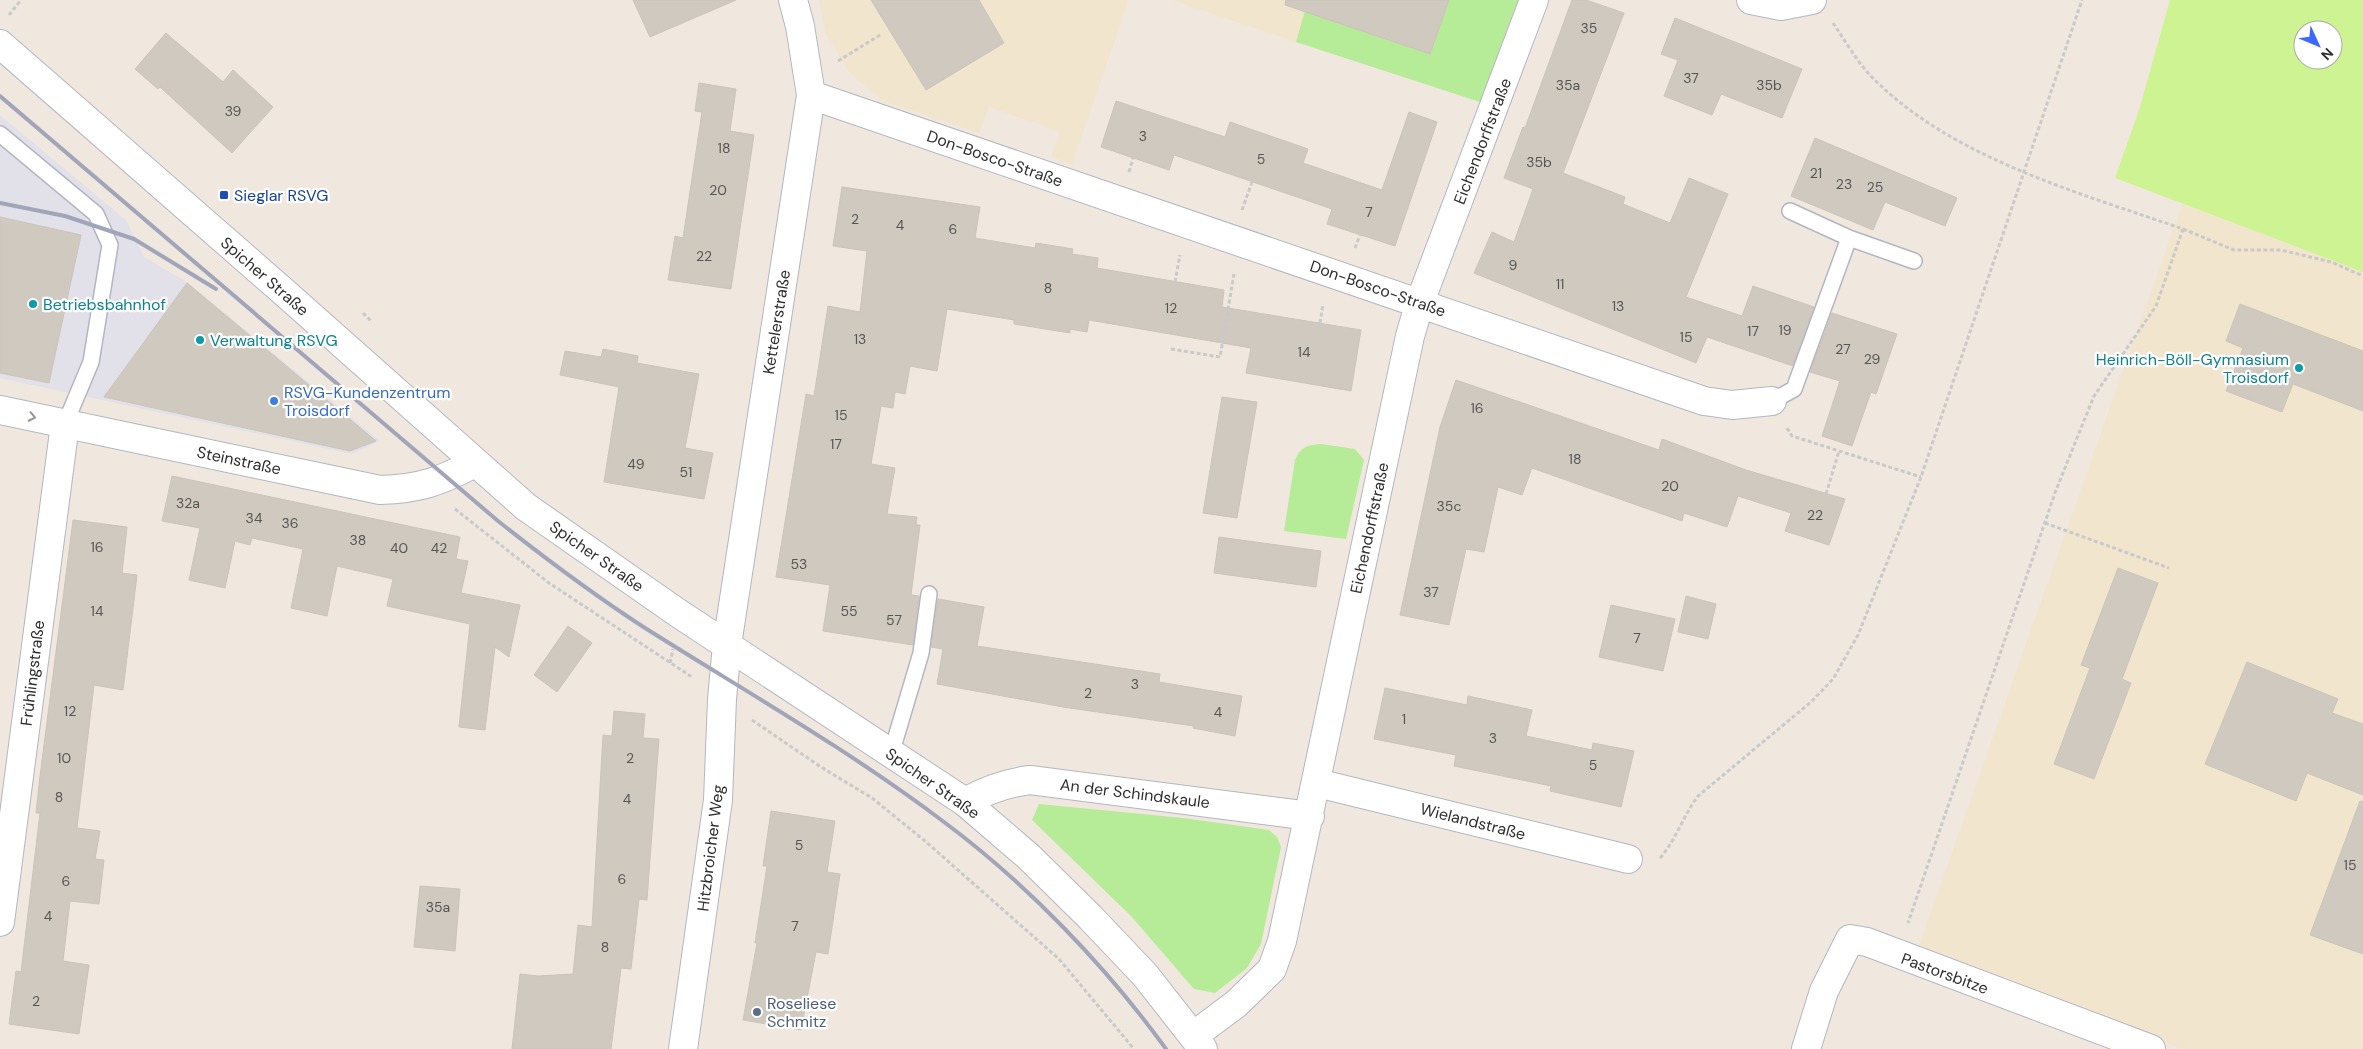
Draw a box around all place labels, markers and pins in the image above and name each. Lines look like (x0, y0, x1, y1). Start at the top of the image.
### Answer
place label: Sieglar RSVG (234, 185, 328, 206)
marker: Sieglar RSVG (218, 189, 230, 201)
place label: Betriebsbahnhof (43, 294, 166, 315)
marker: Betriebsbahnhof (27, 298, 39, 310)
place label: Verwaltung RSVG (210, 330, 338, 351)
marker: Verwaltung RSVG (194, 334, 206, 346)
place label: Heinrich-Böll-Gymnasium Troisdorf (2096, 349, 2289, 388)
marker: Heinrich-Böll-Gymnasium Troisdorf (2293, 362, 2305, 374)
place label: RSVG-Kundenzentrum Troisdorf (284, 382, 450, 421)
marker: RSVG-Kundenzentrum Troisdorf (268, 395, 280, 407)
place label: Roseliese Schmitz (767, 993, 836, 1032)
marker: Roseliese Schmitz (751, 1006, 763, 1018)

